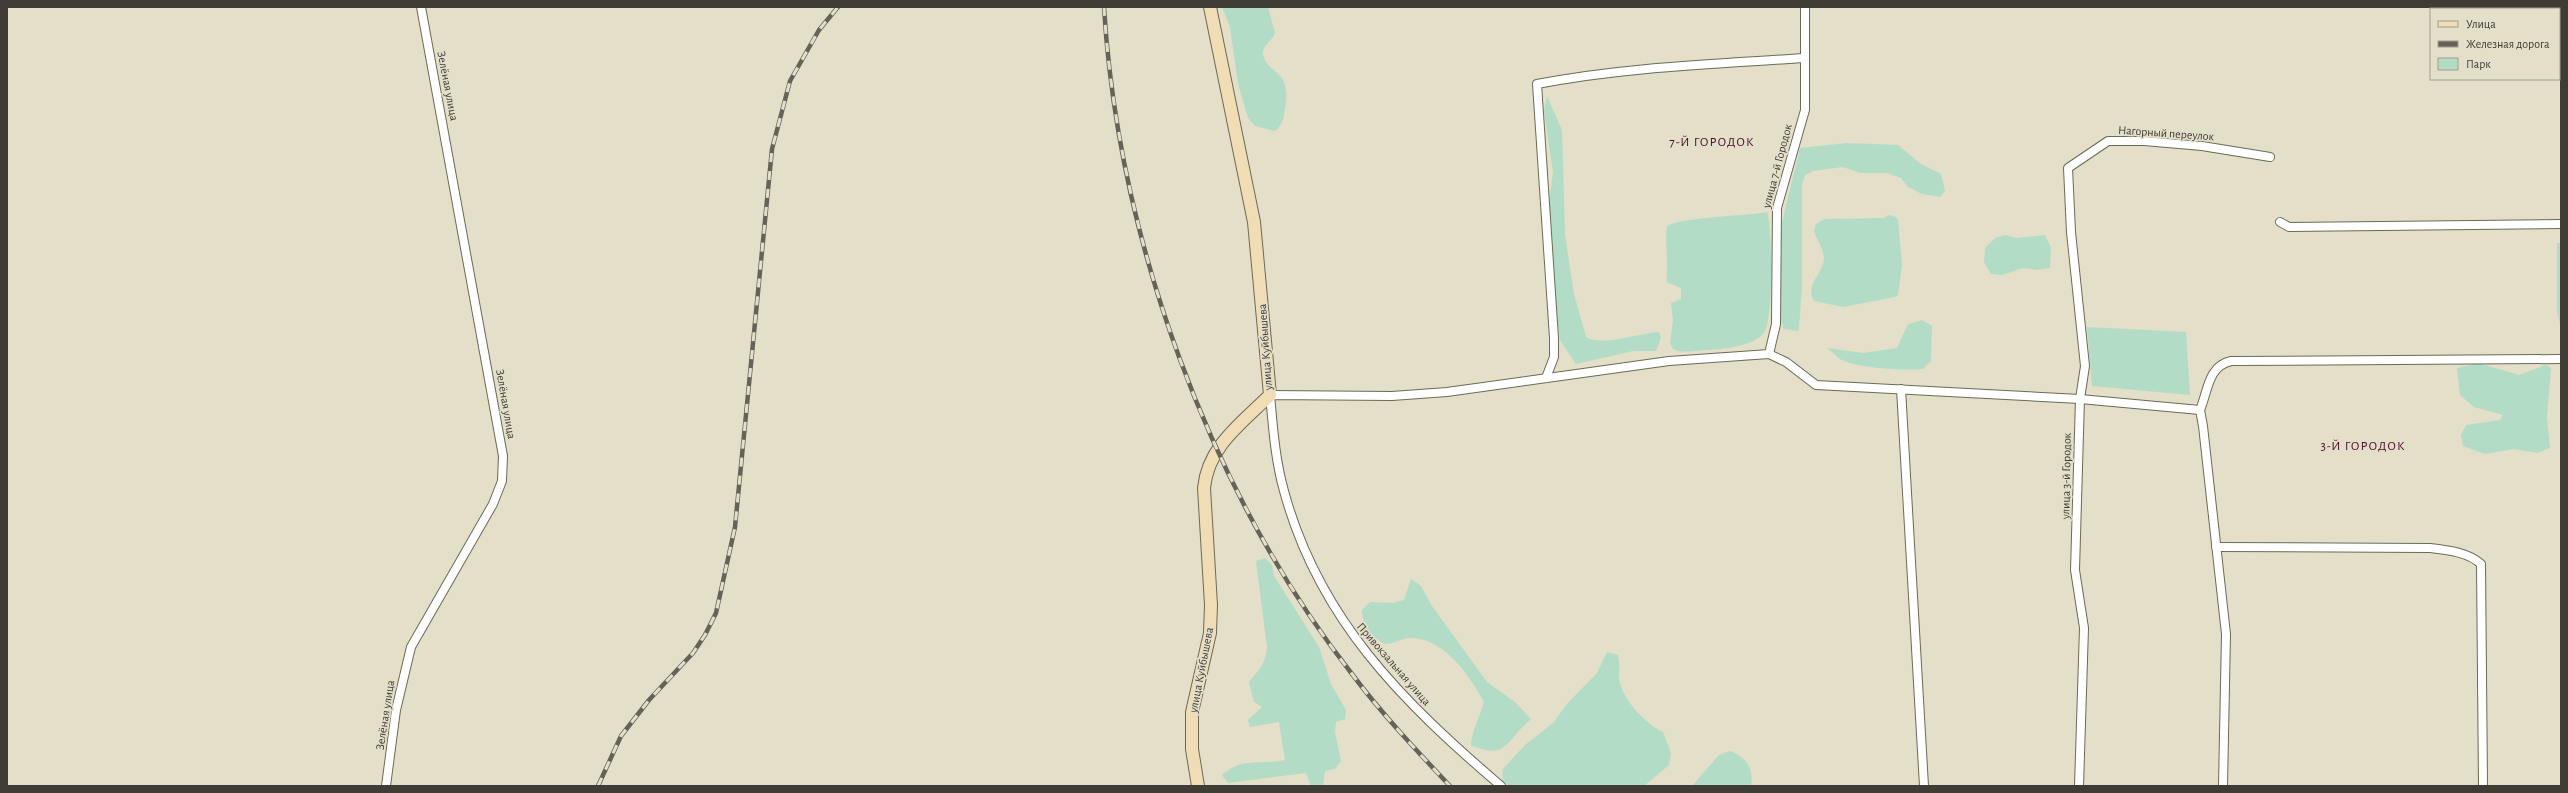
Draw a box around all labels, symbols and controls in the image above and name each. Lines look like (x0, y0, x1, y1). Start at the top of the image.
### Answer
legend (2430, 8, 2560, 80)
text: Улица (2466, 18, 2496, 30)
text: Железная дорога (2466, 38, 2550, 50)
street label: Зелёная улица (434, 50, 461, 123)
text: Парк (2466, 58, 2491, 70)
street label: улица 7-й Городок (1760, 122, 1795, 211)
street label: Нагорный переулок (2117, 124, 2215, 143)
district label: 7-Й ГОРОДОК (1669, 135, 1755, 149)
street label: улица Куйбышева (1256, 303, 1275, 392)
street label: Зелёная улица (493, 368, 518, 441)
street label: улица 3-й Городок (2059, 432, 2074, 520)
district label: 3-Й ГОРОДОК (2320, 439, 2406, 453)
street label: Привокзальная улица (1354, 620, 1434, 709)
street label: улица Куйбышева (1187, 626, 1216, 715)
street label: Зелёная улица (374, 679, 398, 751)

